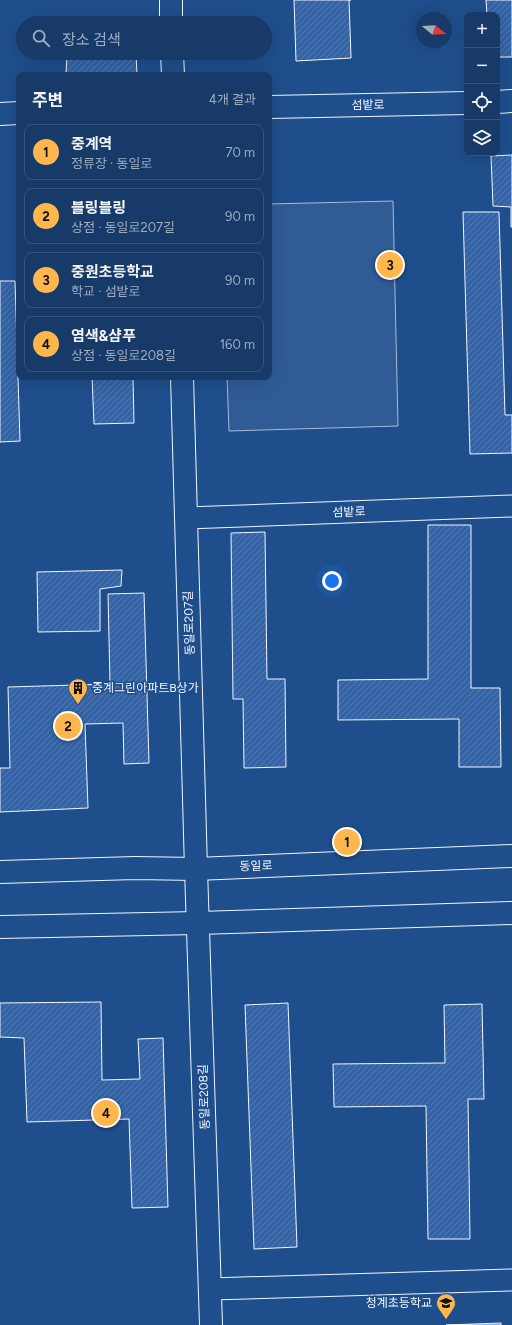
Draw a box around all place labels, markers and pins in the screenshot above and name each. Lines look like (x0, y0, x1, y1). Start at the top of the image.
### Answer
pin: 3 (377, 250, 403, 280)
building icon: 중계그린아파트B상가 (67, 677, 89, 705)
place label: 중계그린아파트B상가 (92, 681, 199, 695)
pin: 2 (55, 711, 81, 741)
pin: 1 (334, 827, 360, 857)
pin: 4 (93, 1098, 119, 1128)
school or university icon: 청계초등학교 (435, 1292, 457, 1320)
place label: 청계초등학교 (366, 1296, 432, 1310)

